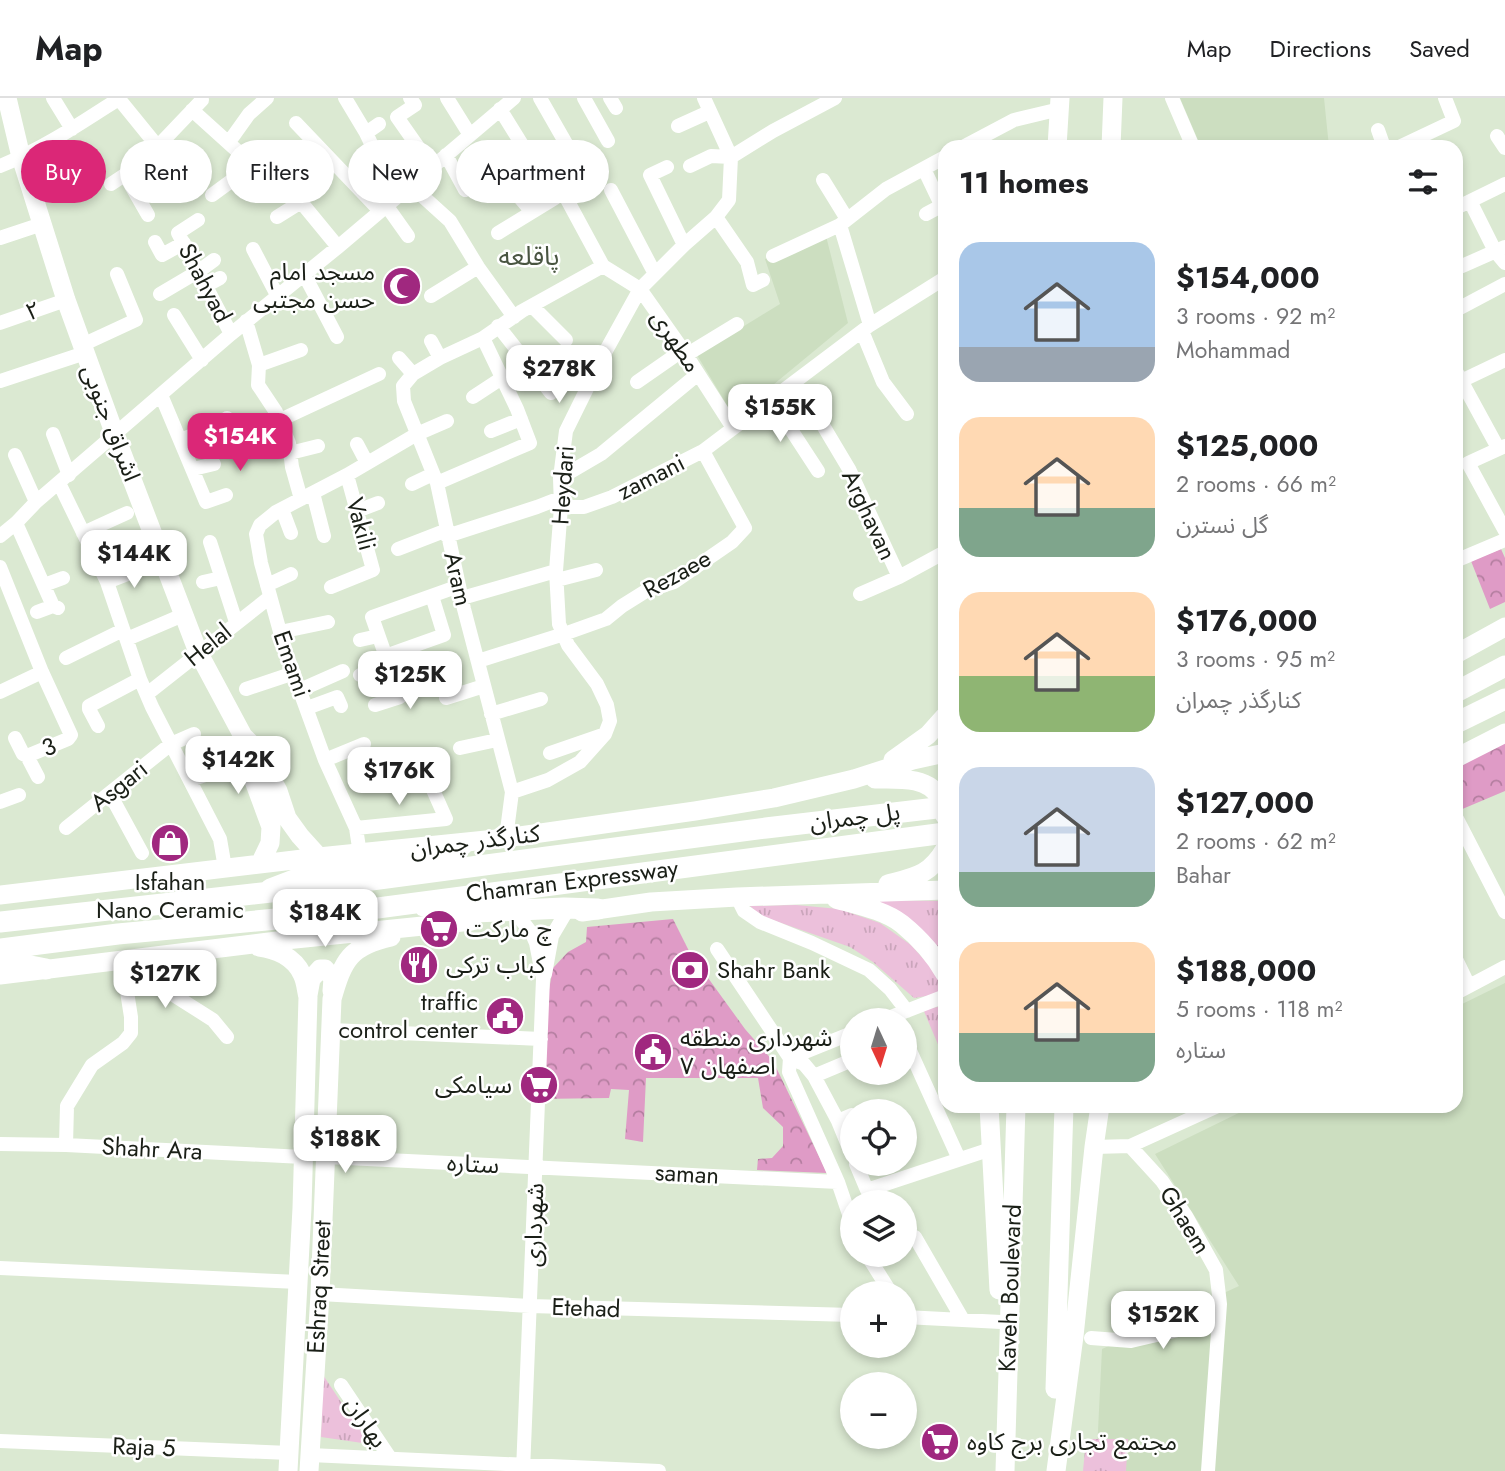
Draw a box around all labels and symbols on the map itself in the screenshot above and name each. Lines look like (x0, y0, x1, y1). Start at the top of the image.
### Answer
street label: Shahyad (170, 237, 241, 329)
district label: پاقلعه (499, 237, 559, 275)
place label: مسجد امام حسن مجتبی (253, 254, 375, 317)
mosque icon: مسجد امام حسن مجتبی (381, 265, 423, 307)
street label: ۲ (21, 292, 45, 329)
street label: مطهری (642, 302, 710, 379)
pin: $278K (510, 345, 608, 405)
street label: اشراق جنوبی (73, 359, 150, 486)
pin: $155K (731, 384, 829, 444)
pin: $154K (191, 414, 289, 473)
street label: Heydari (542, 444, 583, 526)
street label: zamani (611, 445, 691, 508)
street label: Arghavan (833, 464, 906, 566)
street label: Vakili (338, 493, 385, 554)
pin: $144K (85, 531, 183, 590)
street label: Rezaee (636, 541, 717, 607)
street label: Aram (435, 548, 482, 609)
street label: Helal (176, 615, 239, 675)
street label: Emami (265, 626, 320, 702)
pin: $125K (361, 652, 459, 711)
street label: 3 (36, 728, 62, 765)
pin: $142K (189, 736, 287, 796)
pin: $176K (350, 748, 448, 807)
street label: Asgari (82, 751, 155, 820)
street label: پل چمران (808, 794, 902, 839)
street label: کنارگذر چمران (408, 815, 543, 866)
shop icon: Isfahan Nano Ceramic (149, 822, 191, 864)
street label: Chamran Expressway (464, 850, 681, 911)
place label: Isfahan Nano Ceramic (96, 864, 244, 927)
pin: $184K (276, 890, 374, 949)
supermarket icon: چ مارکت (418, 908, 460, 950)
place label: چ مارکت (466, 911, 553, 946)
restaurant icon: کباب ترکی (398, 944, 440, 986)
place label: کباب ترکی (446, 947, 547, 982)
bank icon: Shahr Bank (669, 949, 711, 991)
pin: $127K (116, 950, 214, 1010)
place label: Shahr Bank (717, 952, 831, 987)
place label: traffic control center (339, 984, 479, 1047)
public building icon: traffic control center (484, 995, 526, 1037)
north arrow (840, 1008, 917, 1085)
place label: شهرداری منطقه ۷ اصفهان (680, 1020, 833, 1083)
public building icon: شهرداری منطقه ۷ اصفهان (632, 1031, 674, 1073)
supermarket icon: سیامکی (518, 1064, 560, 1106)
place label: سیامکی (435, 1067, 512, 1102)
pin: $188K (296, 1116, 394, 1175)
street label: Shahr Ara (101, 1128, 203, 1169)
street label: ستاره (446, 1145, 500, 1182)
street label: saman (654, 1154, 720, 1193)
street label: Ghaem (1151, 1179, 1220, 1260)
street label: شهرداری (515, 1182, 552, 1268)
street label: Kaveh Boulevard (989, 1203, 1030, 1373)
street label: Eshraq Street (298, 1219, 339, 1355)
street label: Etehad (551, 1289, 621, 1326)
pin: $152K (1114, 1292, 1212, 1351)
street label: بهاران (336, 1389, 397, 1455)
supermarket icon: مجتمع تجاری برج کاوه (919, 1421, 961, 1463)
place label: مجتمع تجاری برج کاوه (967, 1424, 1177, 1459)
street label: Raja 5 (112, 1428, 176, 1465)

